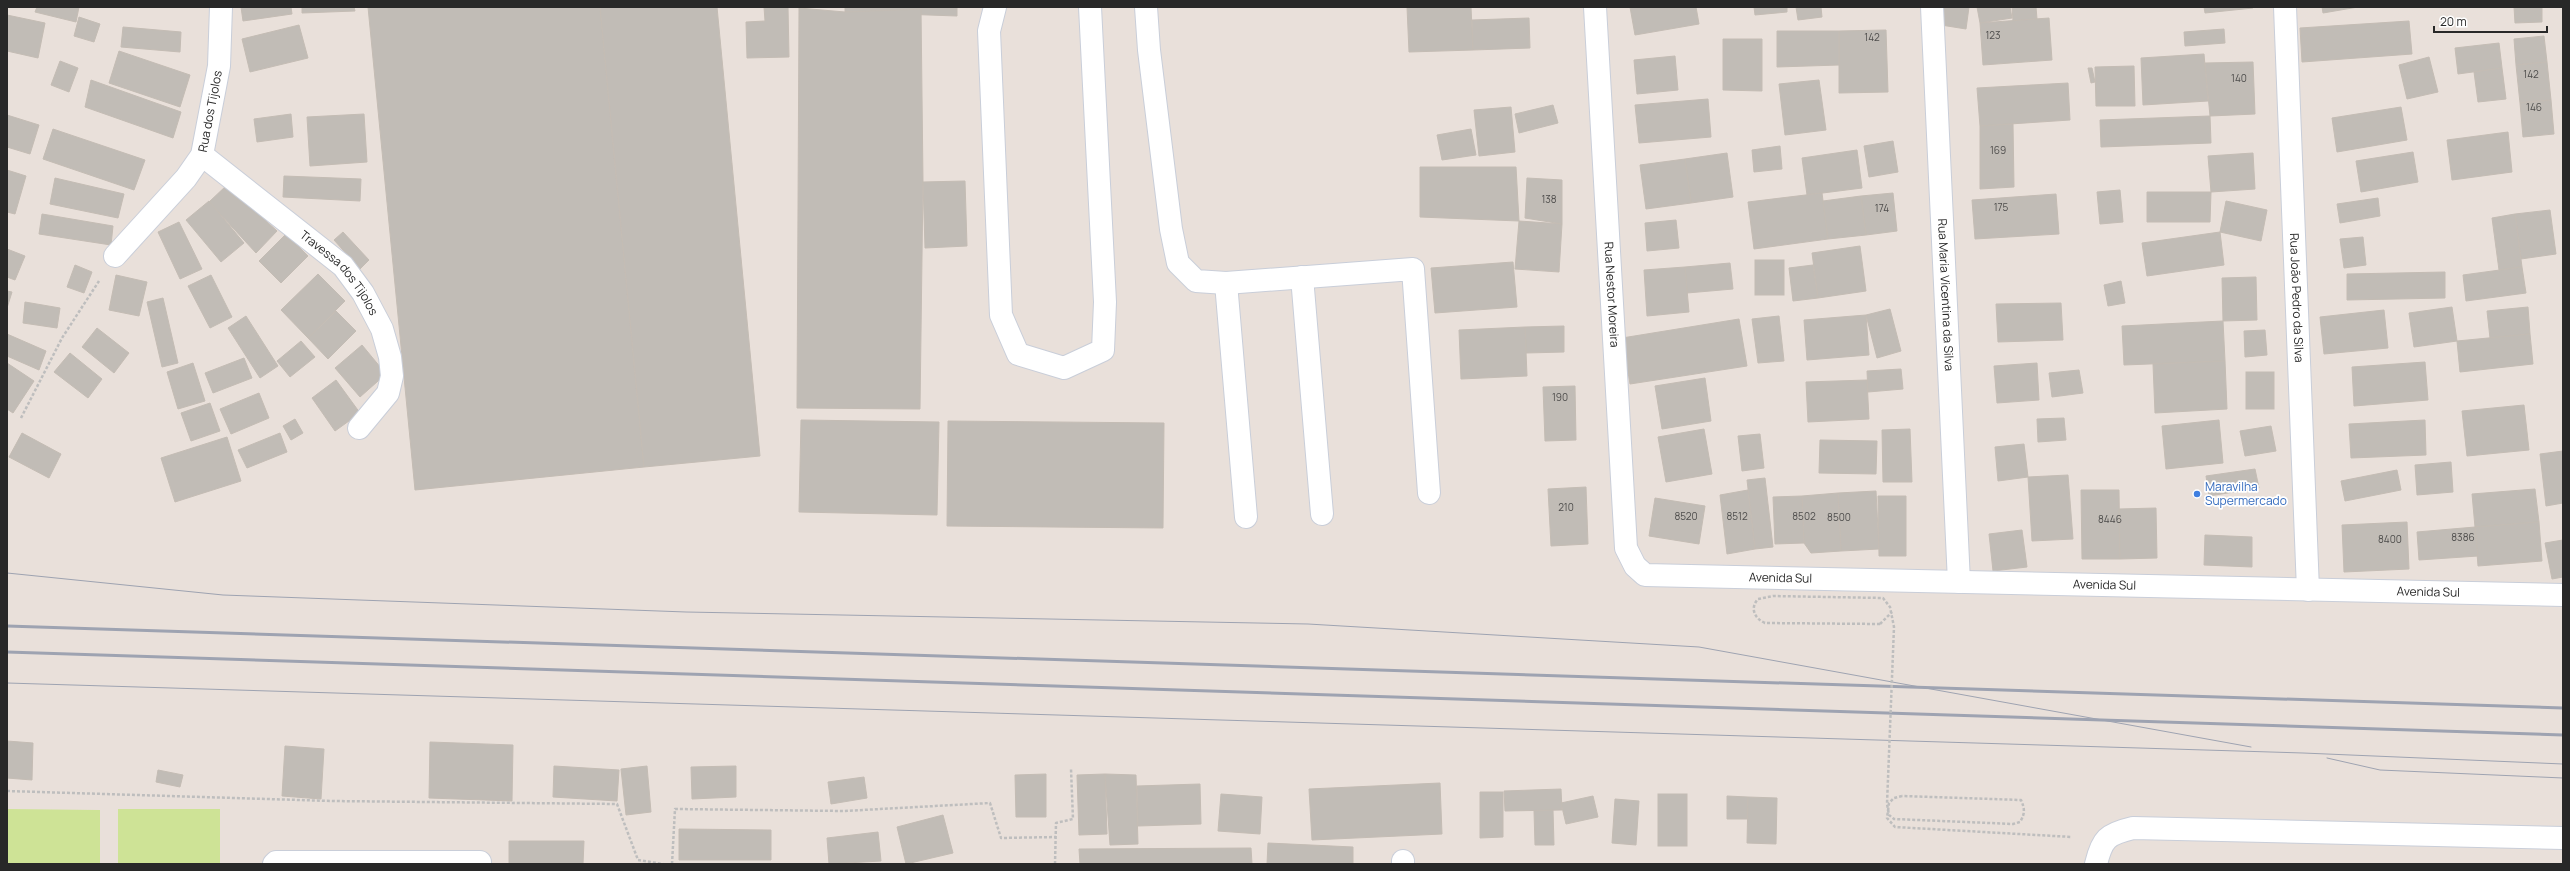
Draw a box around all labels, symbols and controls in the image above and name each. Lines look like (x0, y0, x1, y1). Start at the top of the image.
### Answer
scale bar (2434, 8, 2547, 34)
text: 20 m (2440, 13, 2467, 30)
house number: 123 (1985, 28, 2001, 42)
house number: 142 (1864, 30, 1880, 44)
house number: 142 (2523, 67, 2539, 81)
street label: Rua dos Tijolos (194, 69, 226, 154)
house number: 140 (2231, 71, 2247, 85)
house number: 146 (2526, 100, 2542, 114)
house number: 169 (1990, 143, 2006, 157)
house number: 138 (1541, 192, 1557, 206)
house number: 175 (1994, 200, 2009, 214)
house number: 174 (1875, 201, 1889, 215)
street label: Rua Maria Vicentina da Silva (1934, 218, 1958, 371)
street label: Travessa dos Tijolos (297, 226, 382, 318)
street label: Rua João Pedro da Silva (2286, 233, 2308, 363)
street label: Rua Nestor Moreira (1600, 241, 1623, 348)
house number: 190 (1552, 390, 1568, 404)
place label: Maravilha Supermercado (2205, 478, 2287, 509)
marker: Maravilha Supermercado (2192, 489, 2202, 499)
house number: 210 (1558, 500, 1574, 514)
house number: 8520 (1674, 509, 1698, 523)
house number: 8512 (1726, 509, 1748, 523)
house number: 8502 (1792, 509, 1816, 523)
house number: 8500 (1827, 510, 1851, 524)
house number: 8446 (2098, 512, 2122, 526)
house number: 8386 (2451, 530, 2475, 544)
house number: 8400 (2378, 532, 2402, 546)
street label: Avenida Sul (1749, 568, 1812, 587)
street label: Avenida Sul (2073, 575, 2136, 594)
street label: Avenida Sul (2397, 582, 2460, 601)

